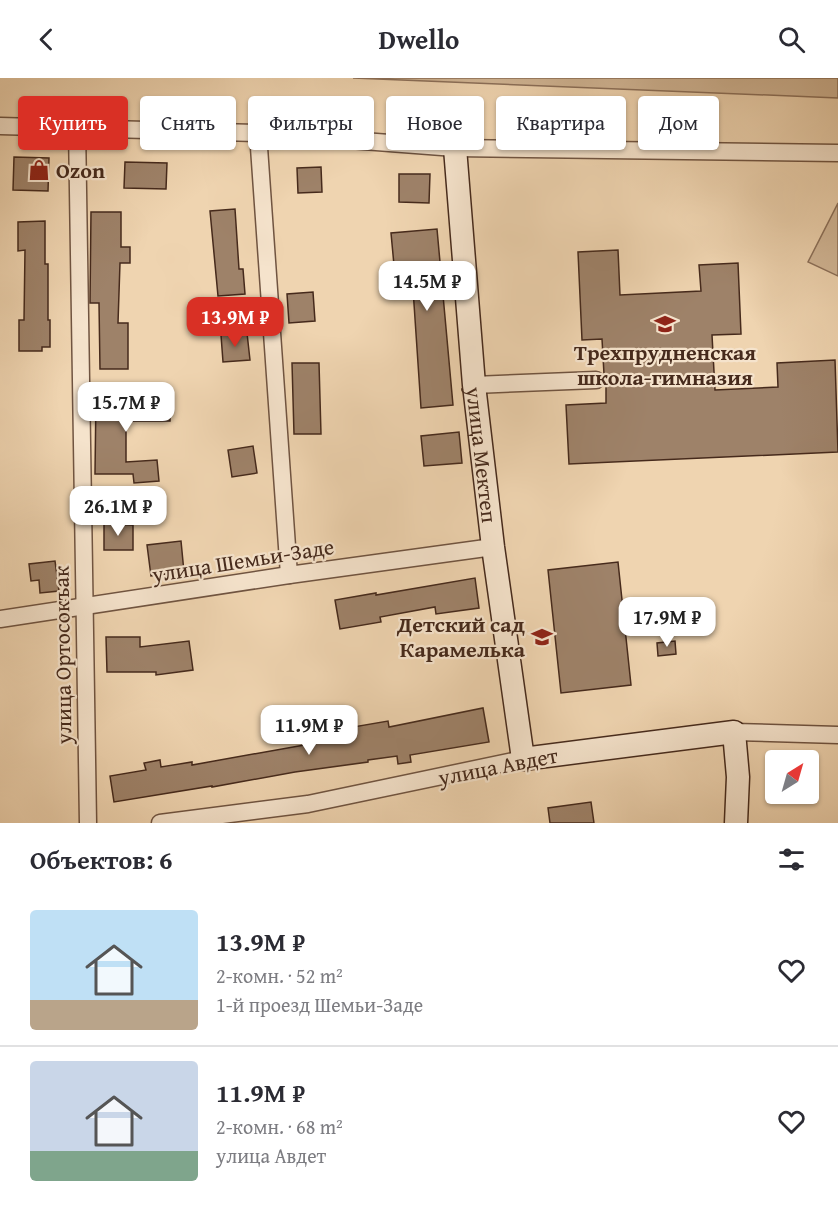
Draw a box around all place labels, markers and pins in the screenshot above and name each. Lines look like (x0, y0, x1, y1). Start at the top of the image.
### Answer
place label: Ozon (56, 154, 105, 186)
shop icon: Ozon (27, 158, 51, 182)
pin: 14.5M ₽ (372, 261, 482, 312)
pin: 13.9M ₽ (180, 297, 290, 348)
school or university icon: Трехпрудненская школа-гимназия (653, 312, 677, 336)
place label: Трехпрудненская школа-гимназия (574, 336, 756, 393)
pin: 15.7M ₽ (71, 382, 181, 433)
pin: 26.1M ₽ (63, 486, 173, 537)
pin: 17.9M ₽ (612, 597, 722, 648)
place label: Детский сад Карамелька (396, 608, 526, 665)
school or university icon: Детский сад Карамелька (530, 625, 554, 649)
pin: 11.9M ₽ (254, 705, 364, 756)

